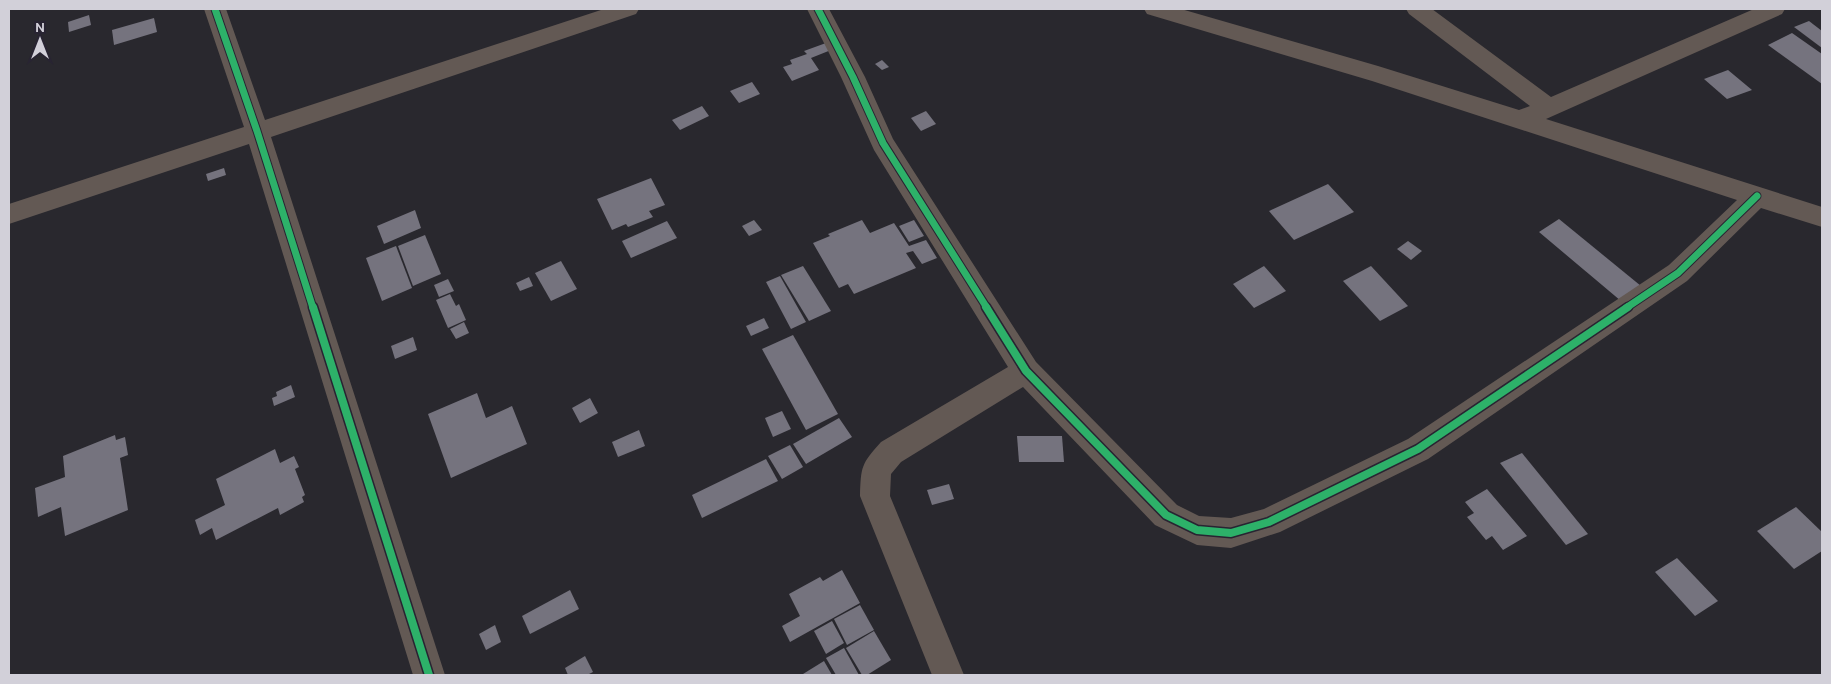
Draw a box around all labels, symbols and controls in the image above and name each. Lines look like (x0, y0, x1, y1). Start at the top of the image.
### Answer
north arrow (15, 15, 65, 65)
text: N (35, 20, 45, 37)

